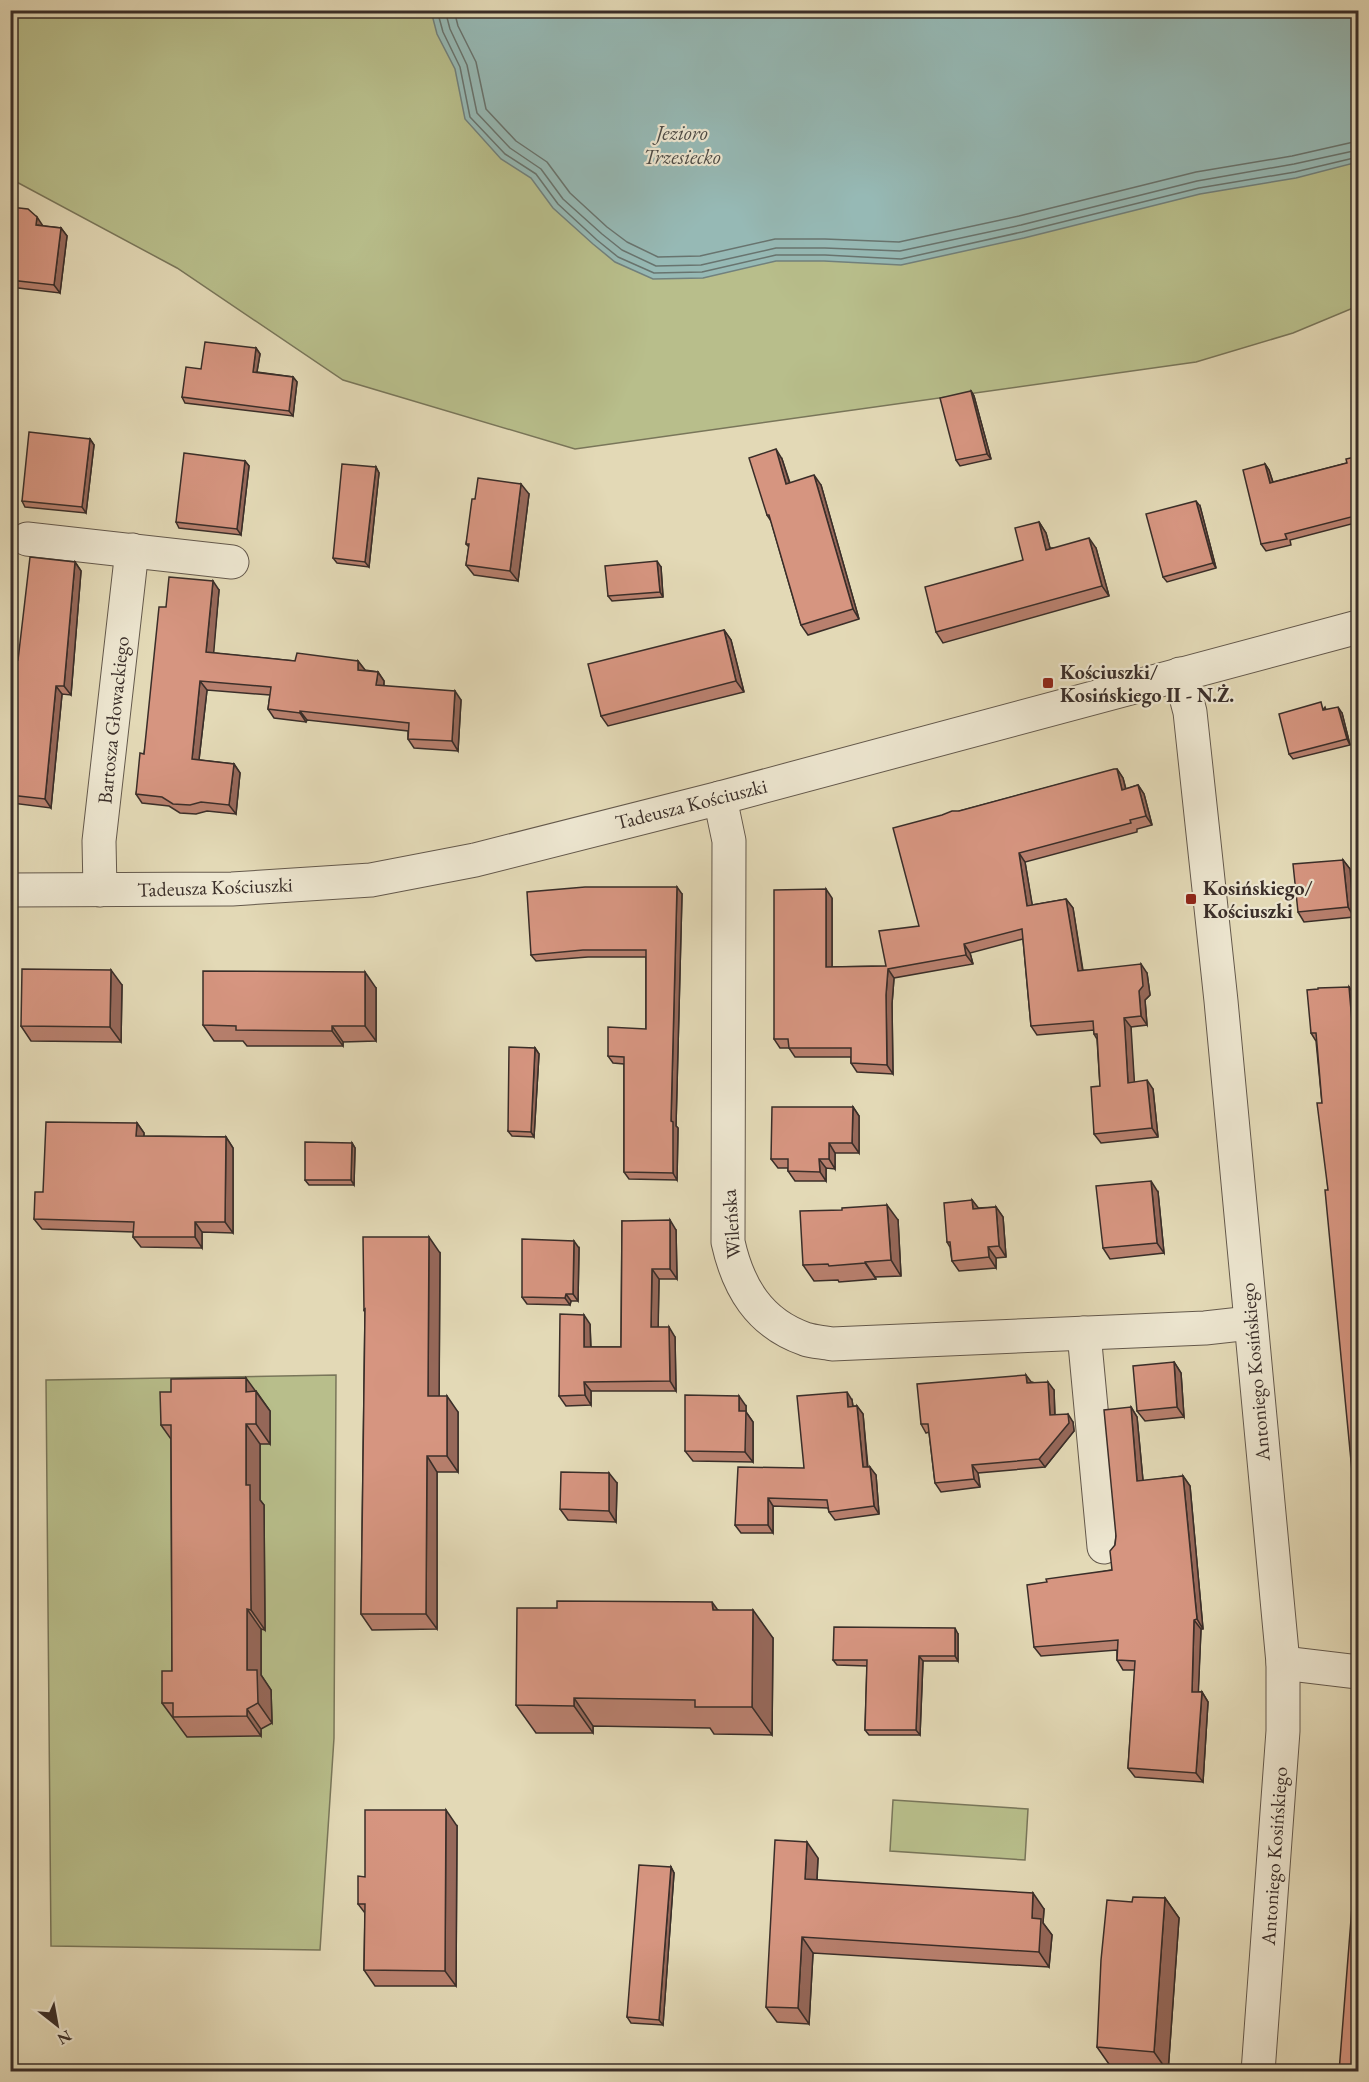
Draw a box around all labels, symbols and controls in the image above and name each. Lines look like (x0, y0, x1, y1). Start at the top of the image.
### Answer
water label: Jezioro Trzesiecko (643, 119, 721, 170)
street label: Bartosza Głowackiego (91, 635, 135, 805)
place label: Kościuszki/ Kosińskiego II - N.Ż. (1060, 659, 1234, 708)
marker: Kościuszki/ Kosińskiego II - N.Ż. (1041, 676, 1055, 690)
street label: Tadeusza Kościuszki (612, 773, 770, 835)
street label: Tadeusza Kościuszki (137, 871, 293, 903)
place label: Kosińskiego/ Kościuszki (1203, 875, 1313, 924)
marker: Kosińskiego/ Kościuszki (1184, 892, 1198, 906)
street label: Wileńska (716, 1188, 746, 1260)
street label: Antoniego Kosińskiego (1234, 1282, 1276, 1463)
street label: Antoniego Kosińskiego (1255, 1766, 1293, 1947)
north arrow (27, 1995, 87, 2055)
text: N (53, 2025, 75, 2050)

